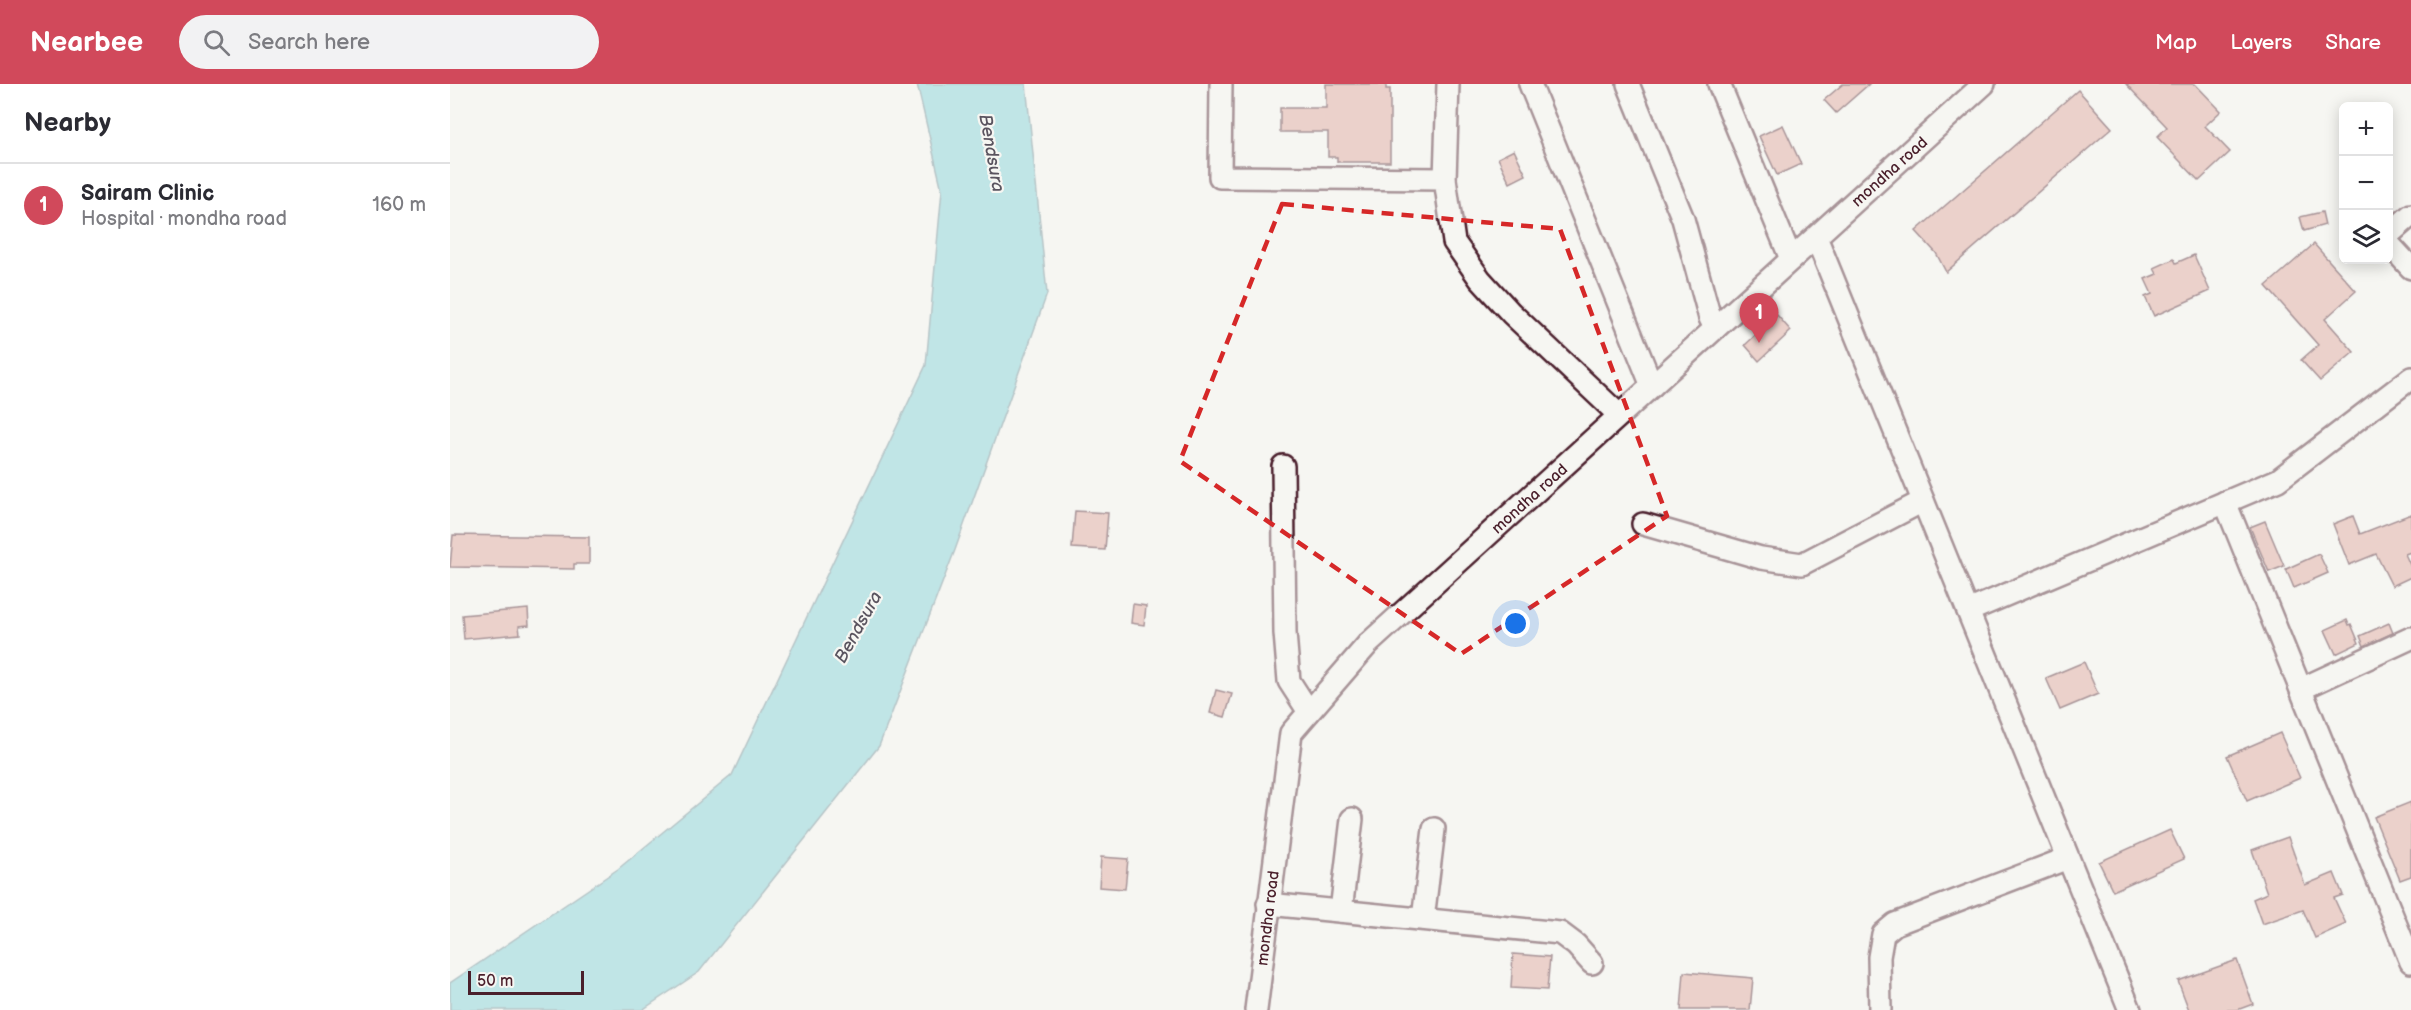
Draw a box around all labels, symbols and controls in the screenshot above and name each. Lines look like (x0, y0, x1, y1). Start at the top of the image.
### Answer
search box (179, 15, 599, 69)
text: Nearbee (30, 26, 143, 59)
icon: search (200, 26, 233, 59)
text: Search here (248, 29, 370, 56)
text: Map (2155, 30, 2197, 55)
text: Layers (2230, 30, 2292, 55)
text: Share (2325, 30, 2381, 55)
map controls (2339, 102, 2393, 264)
button: + (2339, 102, 2393, 156)
text: Nearby (24, 108, 111, 139)
water label: Bendsura (974, 113, 1009, 194)
street label: mondha road (1848, 133, 1932, 211)
button: − (2339, 156, 2393, 210)
text: Sairam Clinic (81, 180, 214, 207)
text: 1 (39, 193, 48, 217)
text: 160 m (372, 193, 426, 217)
text: Hospital · mondha road (81, 207, 287, 231)
button: layers (2339, 210, 2393, 264)
pin: 1 (1740, 294, 1778, 343)
street label: mondha road (1488, 460, 1572, 538)
water label: Bendsura (830, 588, 887, 667)
your location (1501, 609, 1530, 638)
street label: mondha road (1253, 870, 1284, 967)
scale bar (468, 968, 584, 996)
text: 50 m (477, 972, 513, 991)

